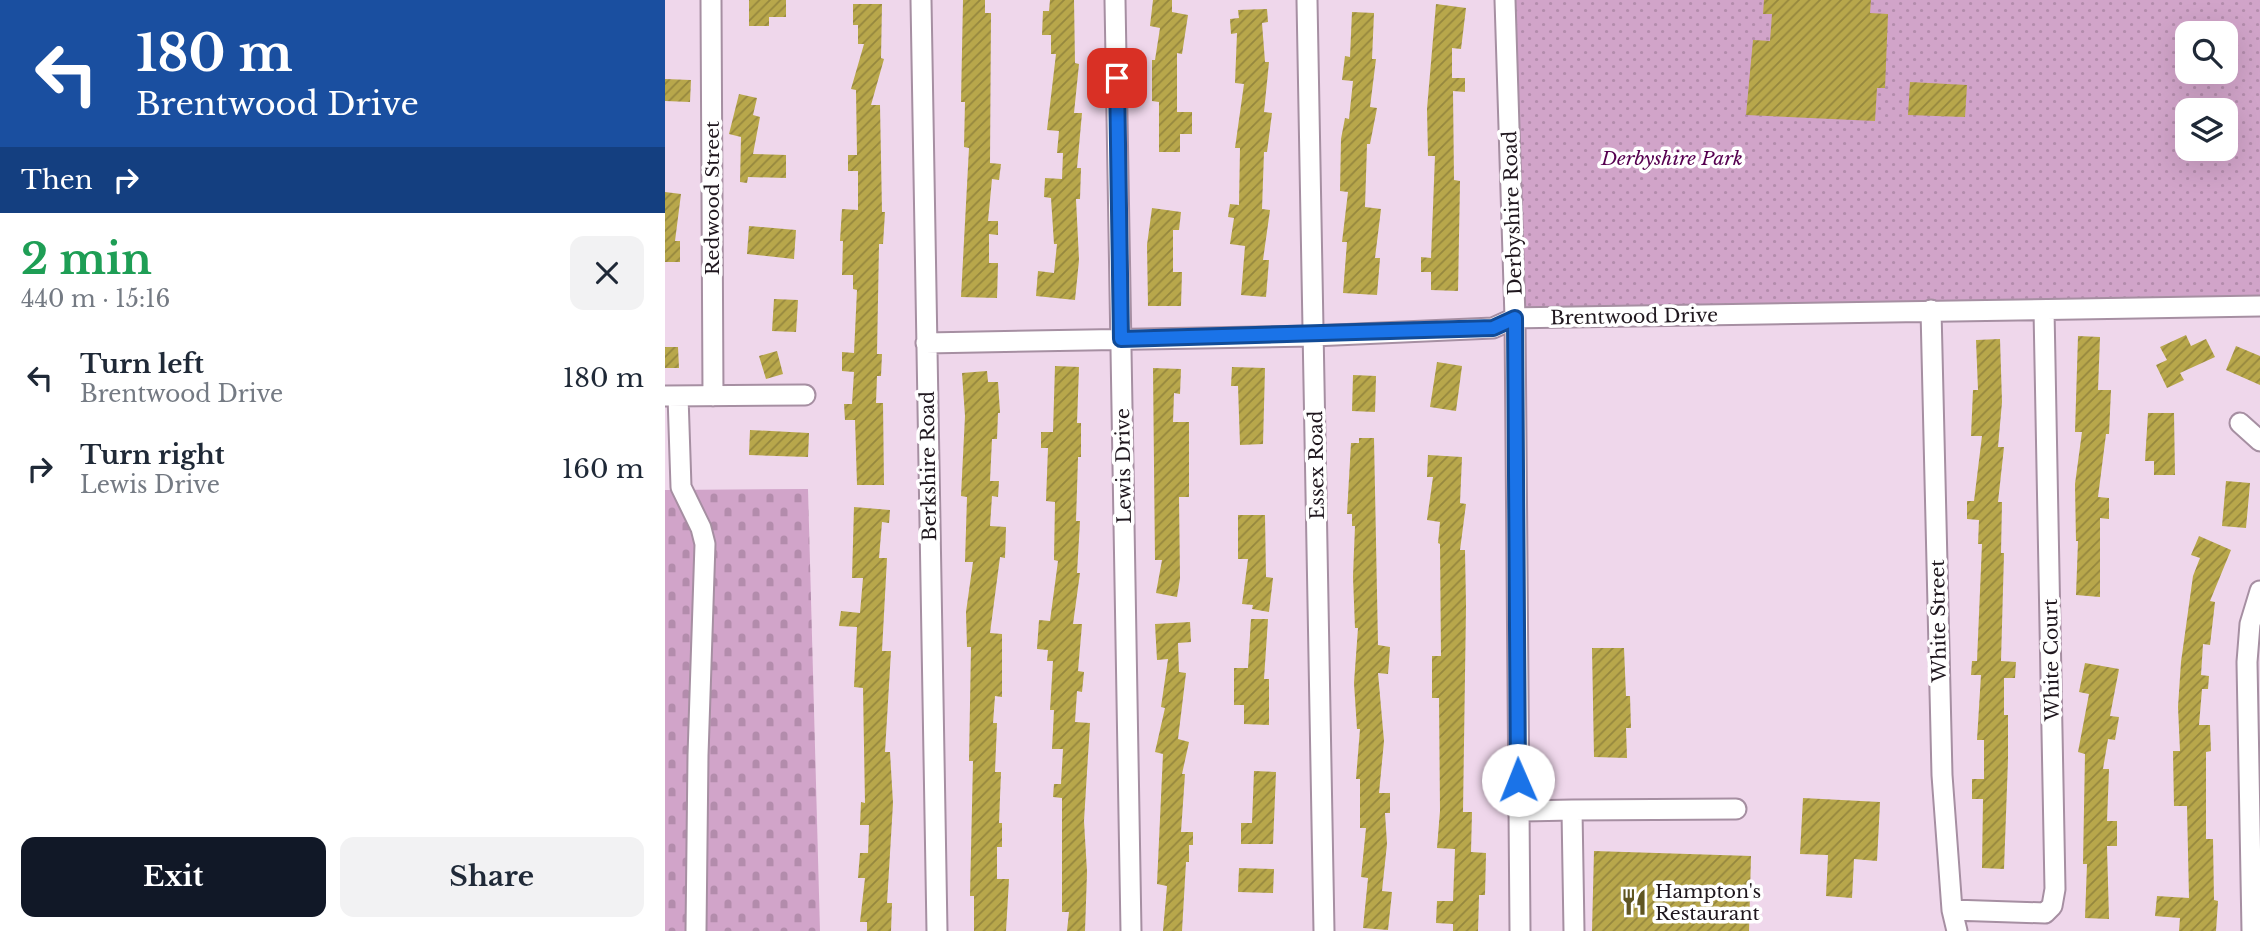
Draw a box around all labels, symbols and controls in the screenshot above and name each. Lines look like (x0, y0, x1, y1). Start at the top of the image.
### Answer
map controls (2175, 21, 2238, 161)
button: search (2175, 21, 2238, 84)
text: 180 m (136, 23, 293, 84)
icon: left (21, 28, 112, 119)
pin (1087, 48, 1147, 108)
icon: arrive (1098, 59, 1136, 97)
text: Brentwood Drive (136, 84, 419, 124)
button: layers (2175, 98, 2238, 161)
street label: Redwood Street (701, 120, 724, 275)
street label: Derbyshire Road (1498, 130, 1527, 296)
park label: Derbyshire Park (1600, 147, 1743, 170)
icon: right (107, 161, 145, 199)
text: Then (21, 164, 93, 196)
text: 2 min (21, 233, 152, 285)
button: close (570, 236, 644, 310)
text: 440 m · 15:16 (21, 285, 170, 313)
street label: Brentwood Drive (1550, 304, 1718, 329)
text: Turn left (80, 348, 204, 380)
icon: left (21, 359, 59, 397)
text: 180 m (563, 362, 644, 394)
text: Brentwood Drive (80, 380, 283, 408)
street label: Berkshire Road (916, 391, 941, 541)
street label: Lewis Drive (1111, 408, 1136, 524)
street label: Essex Road (1304, 410, 1329, 520)
text: Turn right (80, 439, 225, 471)
icon: right (21, 450, 59, 488)
text: 160 m (562, 453, 644, 485)
text: Lewis Drive (80, 471, 220, 499)
street label: White Street (1926, 559, 1951, 684)
street label: White Court (2039, 598, 2064, 722)
position arrow (1481, 743, 1555, 817)
button: Exit (21, 837, 326, 917)
button: Share (340, 837, 644, 917)
place label: Hampton's Restaurant (1655, 880, 1761, 925)
restaurant icon: Hampton's Restaurant (1619, 887, 1649, 917)

